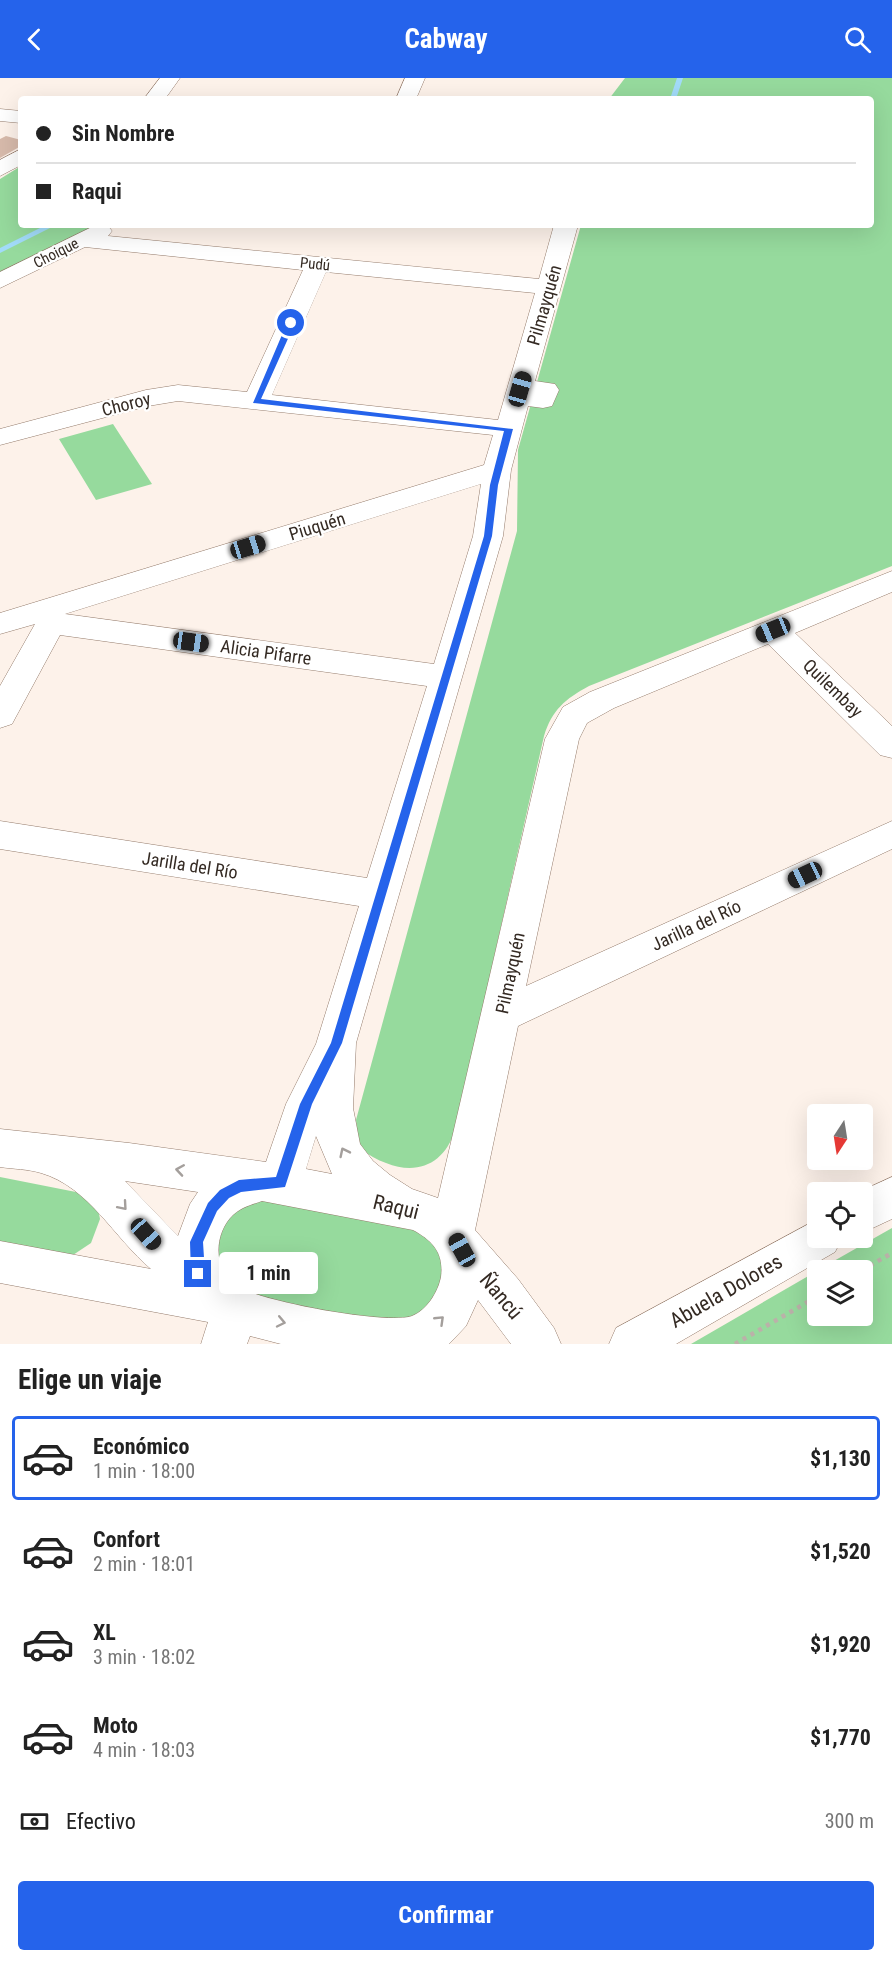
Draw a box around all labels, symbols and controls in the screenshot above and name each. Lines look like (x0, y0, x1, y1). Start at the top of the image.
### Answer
icon: back (18, 23, 51, 56)
text: Cabway (404, 23, 488, 55)
icon: search (841, 23, 874, 56)
text: Sin Nombre (72, 121, 175, 146)
text: Raqui (72, 179, 122, 204)
street label: Choique (30, 234, 82, 272)
street label: Pudú (299, 253, 331, 275)
street label: Pilmayquén (523, 262, 565, 348)
route start (277, 309, 304, 336)
car (506, 369, 534, 409)
street label: Choroy (99, 388, 153, 420)
street label: Piuquén (286, 508, 348, 544)
car (228, 533, 268, 561)
car (753, 615, 793, 645)
car (172, 631, 210, 653)
street label: Alicia Pifarre (219, 635, 313, 669)
street label: Quilembay (799, 655, 867, 722)
street label: Jarilla del Río (141, 847, 239, 883)
car (785, 859, 825, 891)
street label: Jarilla del Río (648, 895, 744, 955)
street label: Pilmayquén (491, 930, 529, 1016)
north arrow (807, 1104, 873, 1170)
map controls (807, 1104, 873, 1326)
one-way arrow (339, 1147, 351, 1158)
one-way arrow (175, 1165, 184, 1177)
button: locate (807, 1182, 873, 1248)
street label: Raqui (370, 1190, 422, 1224)
one-way arrow (116, 1199, 127, 1210)
car (127, 1215, 165, 1253)
car (445, 1230, 479, 1270)
street label: Abuela Dolores (666, 1249, 786, 1333)
callout: 1 min (219, 1253, 318, 1295)
route end (184, 1260, 211, 1287)
button: layers (807, 1260, 873, 1326)
text: 1 min (246, 1261, 291, 1285)
street label: Ñancú (475, 1268, 527, 1324)
one-way arrow (276, 1314, 286, 1327)
one-way arrow (433, 1317, 444, 1328)
text: Elige un viaje (18, 1364, 162, 1396)
icon: car (21, 1431, 75, 1485)
text: Económico (93, 1434, 189, 1459)
text: $1,130 (810, 1446, 871, 1471)
text: 1 min · 18:00 (93, 1459, 195, 1483)
icon: car (21, 1524, 75, 1578)
text: Confort (93, 1527, 160, 1552)
text: $1,520 (810, 1539, 871, 1564)
text: 2 min · 18:01 (93, 1552, 195, 1576)
icon: car (21, 1617, 75, 1671)
text: XL (93, 1620, 116, 1645)
text: $1,920 (810, 1632, 871, 1657)
text: 3 min · 18:02 (93, 1645, 195, 1669)
icon: car (21, 1710, 75, 1764)
text: Moto (93, 1713, 138, 1738)
text: $1,770 (810, 1725, 871, 1750)
text: 4 min · 18:03 (93, 1738, 195, 1762)
icon: cash (18, 1805, 51, 1838)
text: Efectivo (66, 1809, 136, 1834)
text: 300 m (825, 1809, 874, 1833)
button: Confirmar (18, 1881, 874, 1950)

